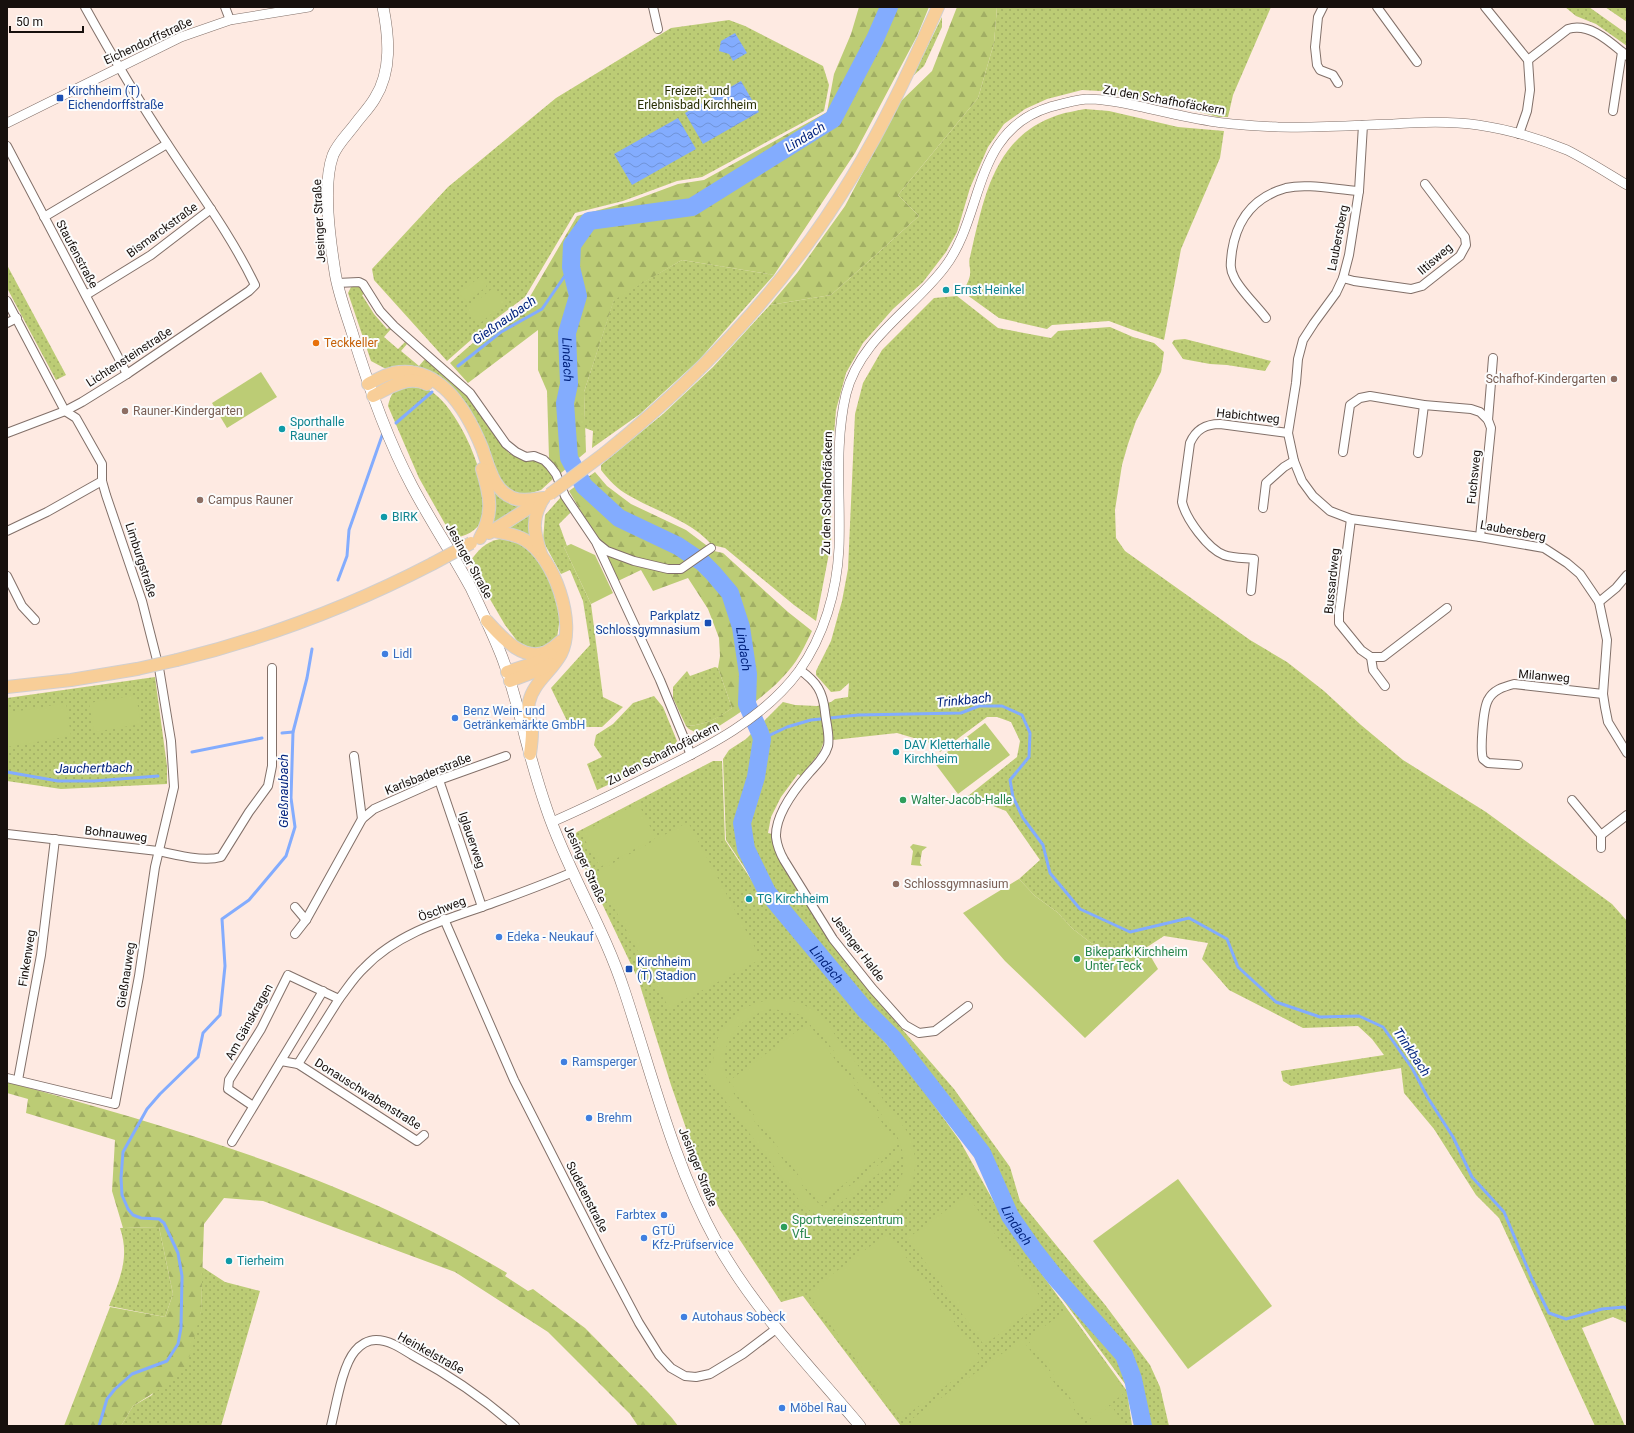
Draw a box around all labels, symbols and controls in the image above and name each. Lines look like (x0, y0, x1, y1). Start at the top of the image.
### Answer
scale bar (10, 8, 83, 34)
street label: Eichendorffstraße (102, 14, 194, 68)
text: 50 m (16, 15, 43, 29)
street label: Zu den Schafhofäckern (1102, 82, 1226, 118)
place label: Kirchheim (T) Eichendorffstraße (68, 84, 164, 112)
park label: Freizeit- und Erlebnisbad Kirchheim (637, 84, 757, 112)
marker: Kirchheim (T) Eichendorffstraße (55, 93, 65, 103)
water label: Lindach (782, 119, 828, 155)
street label: Jesinger Straße (310, 179, 328, 263)
street label: Bismarckstraße (124, 200, 200, 260)
street label: Laubersberg (1325, 204, 1351, 272)
street label: Staufenstraße (53, 218, 101, 290)
street label: Iltisweg (1415, 240, 1455, 278)
place label: Ernst Heinkel (954, 283, 1024, 297)
marker: Ernst Heinkel (941, 285, 951, 295)
water label: Gießnaubach (469, 293, 539, 347)
street label: Lichtensteinstraße (84, 324, 174, 390)
place label: Teckkeller (324, 336, 378, 350)
water label: Lindach (560, 337, 576, 382)
marker: Teckkeller (311, 338, 321, 348)
place label: Schafhof-Kindergarten (1486, 372, 1606, 386)
marker: Schafhof-Kindergarten (1609, 374, 1619, 384)
place label: Rauner-Kindergarten (133, 404, 243, 418)
marker: Rauner-Kindergarten (120, 406, 130, 416)
street label: Habichtweg (1216, 406, 1280, 426)
place label: Sporthalle Rauner (290, 415, 344, 443)
marker: Sporthalle Rauner (277, 424, 287, 434)
street label: Zu den Schafhofäckern (819, 431, 835, 555)
street label: Fuchsweg (1464, 449, 1484, 505)
place label: Campus Rauner (208, 493, 293, 507)
marker: Campus Rauner (195, 495, 205, 505)
place label: BIRK (392, 510, 418, 524)
marker: BIRK (379, 512, 389, 522)
street label: Laubersberg (1479, 518, 1547, 544)
street label: Limburgstraße (122, 521, 160, 599)
street label: Jesinger Straße (443, 521, 495, 601)
street label: Bussardweg (1322, 548, 1342, 614)
place label: Parkplatz Schlossgymnasium (595, 609, 700, 637)
marker: Parkplatz Schlossgymnasium (703, 618, 713, 628)
water label: Lindach (734, 626, 755, 672)
place label: Lidl (393, 647, 412, 661)
marker: Lidl (380, 649, 390, 659)
street label: Milanweg (1518, 667, 1570, 685)
water label: Trinkbach (936, 690, 992, 710)
place label: Benz Wein- und Getränkemärkte GmbH (463, 704, 585, 732)
marker: Benz Wein- und Getränkemärkte GmbH (450, 713, 460, 723)
street label: Zu den Schafhofäckern (605, 720, 721, 788)
place label: DAV Kletterhalle Kirchheim (904, 738, 990, 766)
marker: DAV Kletterhalle Kirchheim (891, 747, 901, 757)
street label: Karlsbaderstraße (383, 750, 473, 798)
water label: Gießnaubach (276, 754, 291, 828)
water label: Jauchertbach (55, 760, 133, 776)
place label: Walter-Jacob-Halle (911, 793, 1012, 807)
marker: Walter-Jacob-Halle (898, 795, 908, 805)
street label: Iglauerweg (456, 810, 488, 870)
street label: Bohnauweg (84, 823, 148, 845)
street label: Jesinger Straße (561, 823, 609, 905)
place label: Schlossgymnasium (904, 877, 1009, 891)
marker: Schlossgymnasium (891, 879, 901, 889)
place label: TG Kirchheim (757, 892, 829, 906)
street label: Öschweg (416, 893, 468, 924)
marker: TG Kirchheim (744, 894, 754, 904)
street label: Jesinger Halde (828, 912, 888, 984)
street label: Finkenweg (16, 929, 38, 987)
place label: Edeka - Neukauf (507, 930, 594, 944)
marker: Edeka - Neukauf (494, 932, 504, 942)
street label: Gießnauweg (114, 941, 138, 1009)
water label: Lindach (807, 942, 847, 986)
place label: Bikepark Kirchheim Unter Teck (1085, 945, 1188, 973)
marker: Bikepark Kirchheim Unter Teck (1072, 954, 1082, 964)
place label: Kirchheim (T) Stadion (637, 955, 696, 983)
marker: Kirchheim (T) Stadion (624, 964, 634, 974)
street label: Am Gänskragen (222, 981, 276, 1063)
water label: Trinkbach (1390, 1025, 1434, 1079)
place label: Ramsperger (572, 1055, 637, 1069)
street label: Donauschwabenstraße (312, 1056, 424, 1132)
marker: Ramsperger (559, 1057, 569, 1067)
place label: Brehm (597, 1111, 632, 1125)
marker: Brehm (584, 1113, 594, 1123)
street label: Jesinger Straße (676, 1126, 720, 1208)
street label: Sudetenstraße (563, 1159, 611, 1235)
water label: Lindach (999, 1203, 1035, 1248)
place label: Farbtex (616, 1208, 656, 1222)
marker: Farbtex (659, 1210, 669, 1220)
place label: Sportvereinszentrum VfL (792, 1213, 903, 1241)
marker: Sportvereinszentrum VfL (779, 1222, 789, 1232)
place label: GTÜ Kfz-Prüfservice (652, 1223, 734, 1252)
marker: GTÜ Kfz-Prüfservice (639, 1233, 649, 1243)
place label: Tierheim (237, 1254, 284, 1268)
marker: Tierheim (224, 1256, 234, 1266)
place label: Autohaus Sobeck (692, 1310, 786, 1324)
marker: Autohaus Sobeck (679, 1312, 689, 1322)
street label: Heinkelstraße (395, 1329, 467, 1377)
place label: Möbel Rau (790, 1401, 847, 1415)
marker: Möbel Rau (777, 1403, 787, 1413)

